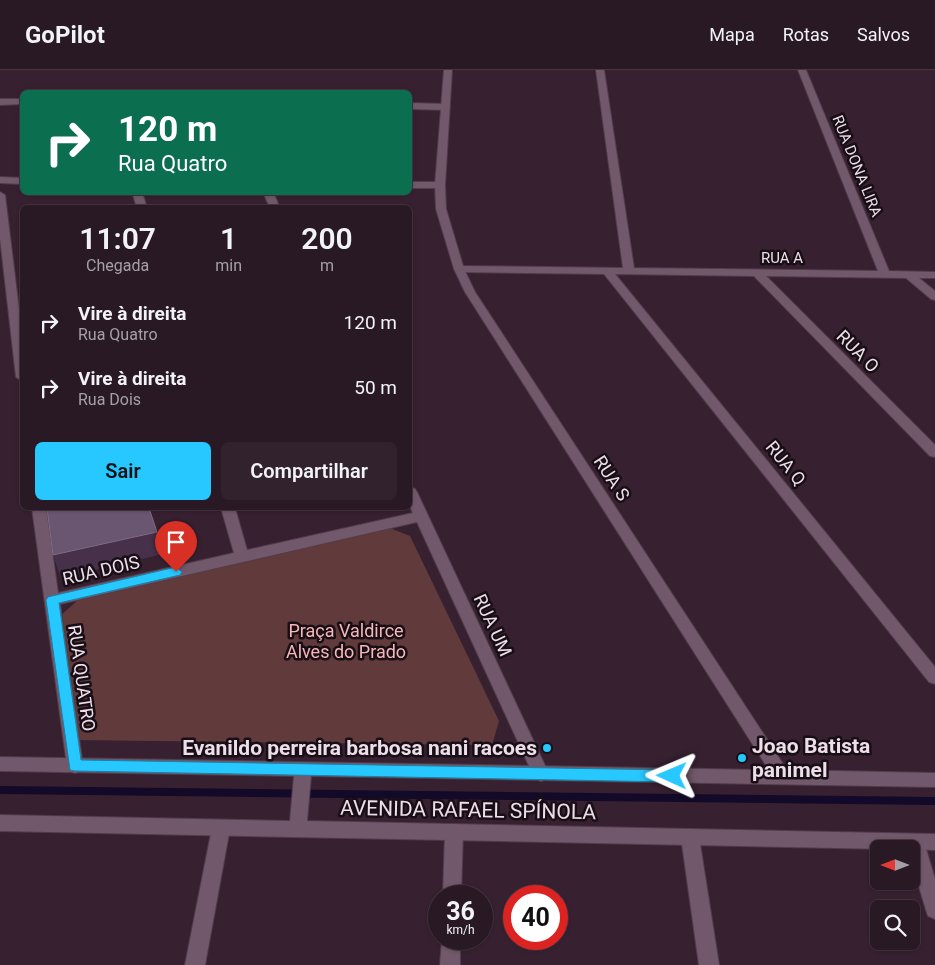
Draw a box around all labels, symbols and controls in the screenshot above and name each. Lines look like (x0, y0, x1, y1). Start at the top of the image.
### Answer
text: GoPilot (25, 21, 105, 49)
text: Mapa (709, 24, 755, 45)
text: Rotas (783, 24, 829, 45)
text: Salvos (857, 24, 910, 45)
text: 120 m (118, 109, 217, 150)
icon: right (35, 110, 100, 175)
street label: RUA DONA LIRA (828, 113, 886, 220)
text: Rua Quatro (118, 151, 227, 176)
text: 11:07 (79, 221, 156, 256)
text: 1 (220, 221, 237, 256)
text: 200 (301, 221, 353, 256)
street label: RUA A (761, 249, 803, 267)
text: Chegada (86, 256, 149, 275)
text: min (215, 256, 242, 275)
text: m (320, 256, 334, 275)
text: Vire à direita (78, 302, 187, 325)
icon: right (35, 309, 63, 337)
text: 120 m (344, 311, 397, 334)
text: Rua Quatro (78, 325, 158, 344)
street label: RUA O (832, 325, 884, 377)
text: Vire à direita (78, 367, 187, 390)
icon: right (35, 374, 63, 402)
text: 50 m (354, 376, 397, 399)
text: Rua Dois (78, 390, 141, 409)
street label: RUA Q (762, 437, 810, 489)
button: Sair (35, 442, 211, 500)
button: Compartilhar (221, 442, 397, 500)
street label: RUA S (590, 452, 634, 505)
pin (155, 521, 197, 572)
icon: arrive (162, 528, 190, 556)
street label: RUA DOIS (60, 551, 142, 589)
street label: RUA UM (470, 591, 516, 659)
park label: Praça Valdirce Alves do Prado (286, 620, 406, 662)
street label: RUA QUATRO (64, 623, 100, 733)
place label: Joao Batista panimel (752, 734, 870, 782)
place label: Evanildo perreira barbosa nani racoes (182, 736, 537, 760)
marker: Evanildo perreira barbosa nani racoes (541, 742, 553, 754)
position arrow (645, 749, 697, 801)
marker: Joao Batista panimel (736, 752, 748, 764)
street label: AVENIDA RAFAEL SPÍNOLA (340, 796, 596, 824)
north arrow (870, 840, 920, 890)
map controls (870, 840, 920, 950)
speed limit sign: 40 (503, 885, 568, 950)
text: 36 (446, 897, 475, 926)
button: search (870, 900, 920, 950)
text: km/h (446, 923, 475, 937)

